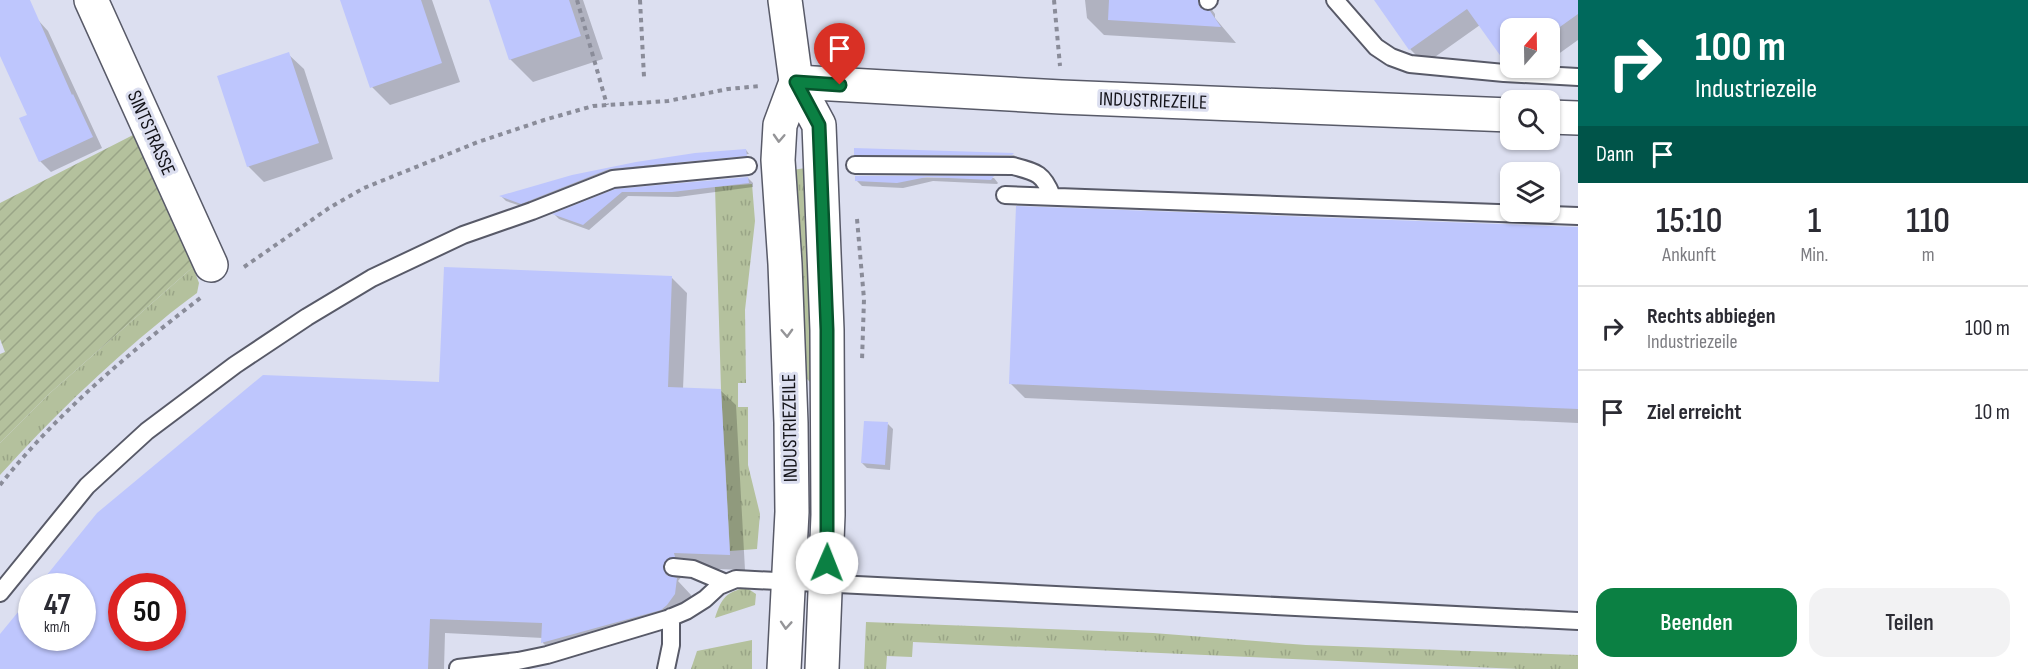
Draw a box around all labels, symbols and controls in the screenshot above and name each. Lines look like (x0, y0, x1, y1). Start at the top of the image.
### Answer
north arrow (1500, 18, 1560, 78)
map controls (1500, 18, 1560, 222)
text: 100 m (1695, 22, 1786, 73)
pin (814, 23, 865, 85)
icon: right (1596, 24, 1674, 102)
icon: arrive (823, 32, 856, 65)
text: Industriezeile (1695, 73, 1817, 105)
street label: SINTSTRASSE (122, 87, 180, 179)
street label: INDUSTRIEZEILE (1098, 87, 1208, 115)
button: search (1500, 90, 1560, 150)
one-way arrow (773, 134, 786, 143)
icon: arrive (1646, 138, 1679, 171)
text: Dann (1596, 141, 1634, 168)
button: layers (1500, 162, 1560, 222)
text: 15:10 (1656, 200, 1722, 243)
text: 1 (1808, 200, 1821, 243)
text: 110 (1906, 200, 1950, 243)
text: Ankunft (1662, 243, 1716, 267)
text: Min. (1800, 243, 1828, 267)
text: m (1922, 243, 1935, 267)
text: Rechts abbiegen (1647, 303, 1776, 330)
icon: right (1596, 312, 1629, 345)
text: 100 m (1965, 315, 2010, 342)
one-way arrow (781, 328, 794, 337)
text: Industriezeile (1647, 330, 1738, 354)
street label: INDUSTRIEZEILE (777, 374, 803, 482)
icon: arrive (1596, 396, 1629, 429)
text: Ziel erreicht (1647, 399, 1742, 426)
text: 10 m (1975, 399, 2010, 426)
position arrow (795, 531, 859, 595)
speed limit sign: 50 (108, 573, 186, 651)
text: 47 (44, 587, 70, 623)
button: Beenden (1596, 588, 1797, 657)
button: Teilen (1809, 588, 2010, 657)
text: km/h (44, 618, 70, 637)
one-way arrow (780, 620, 793, 629)

